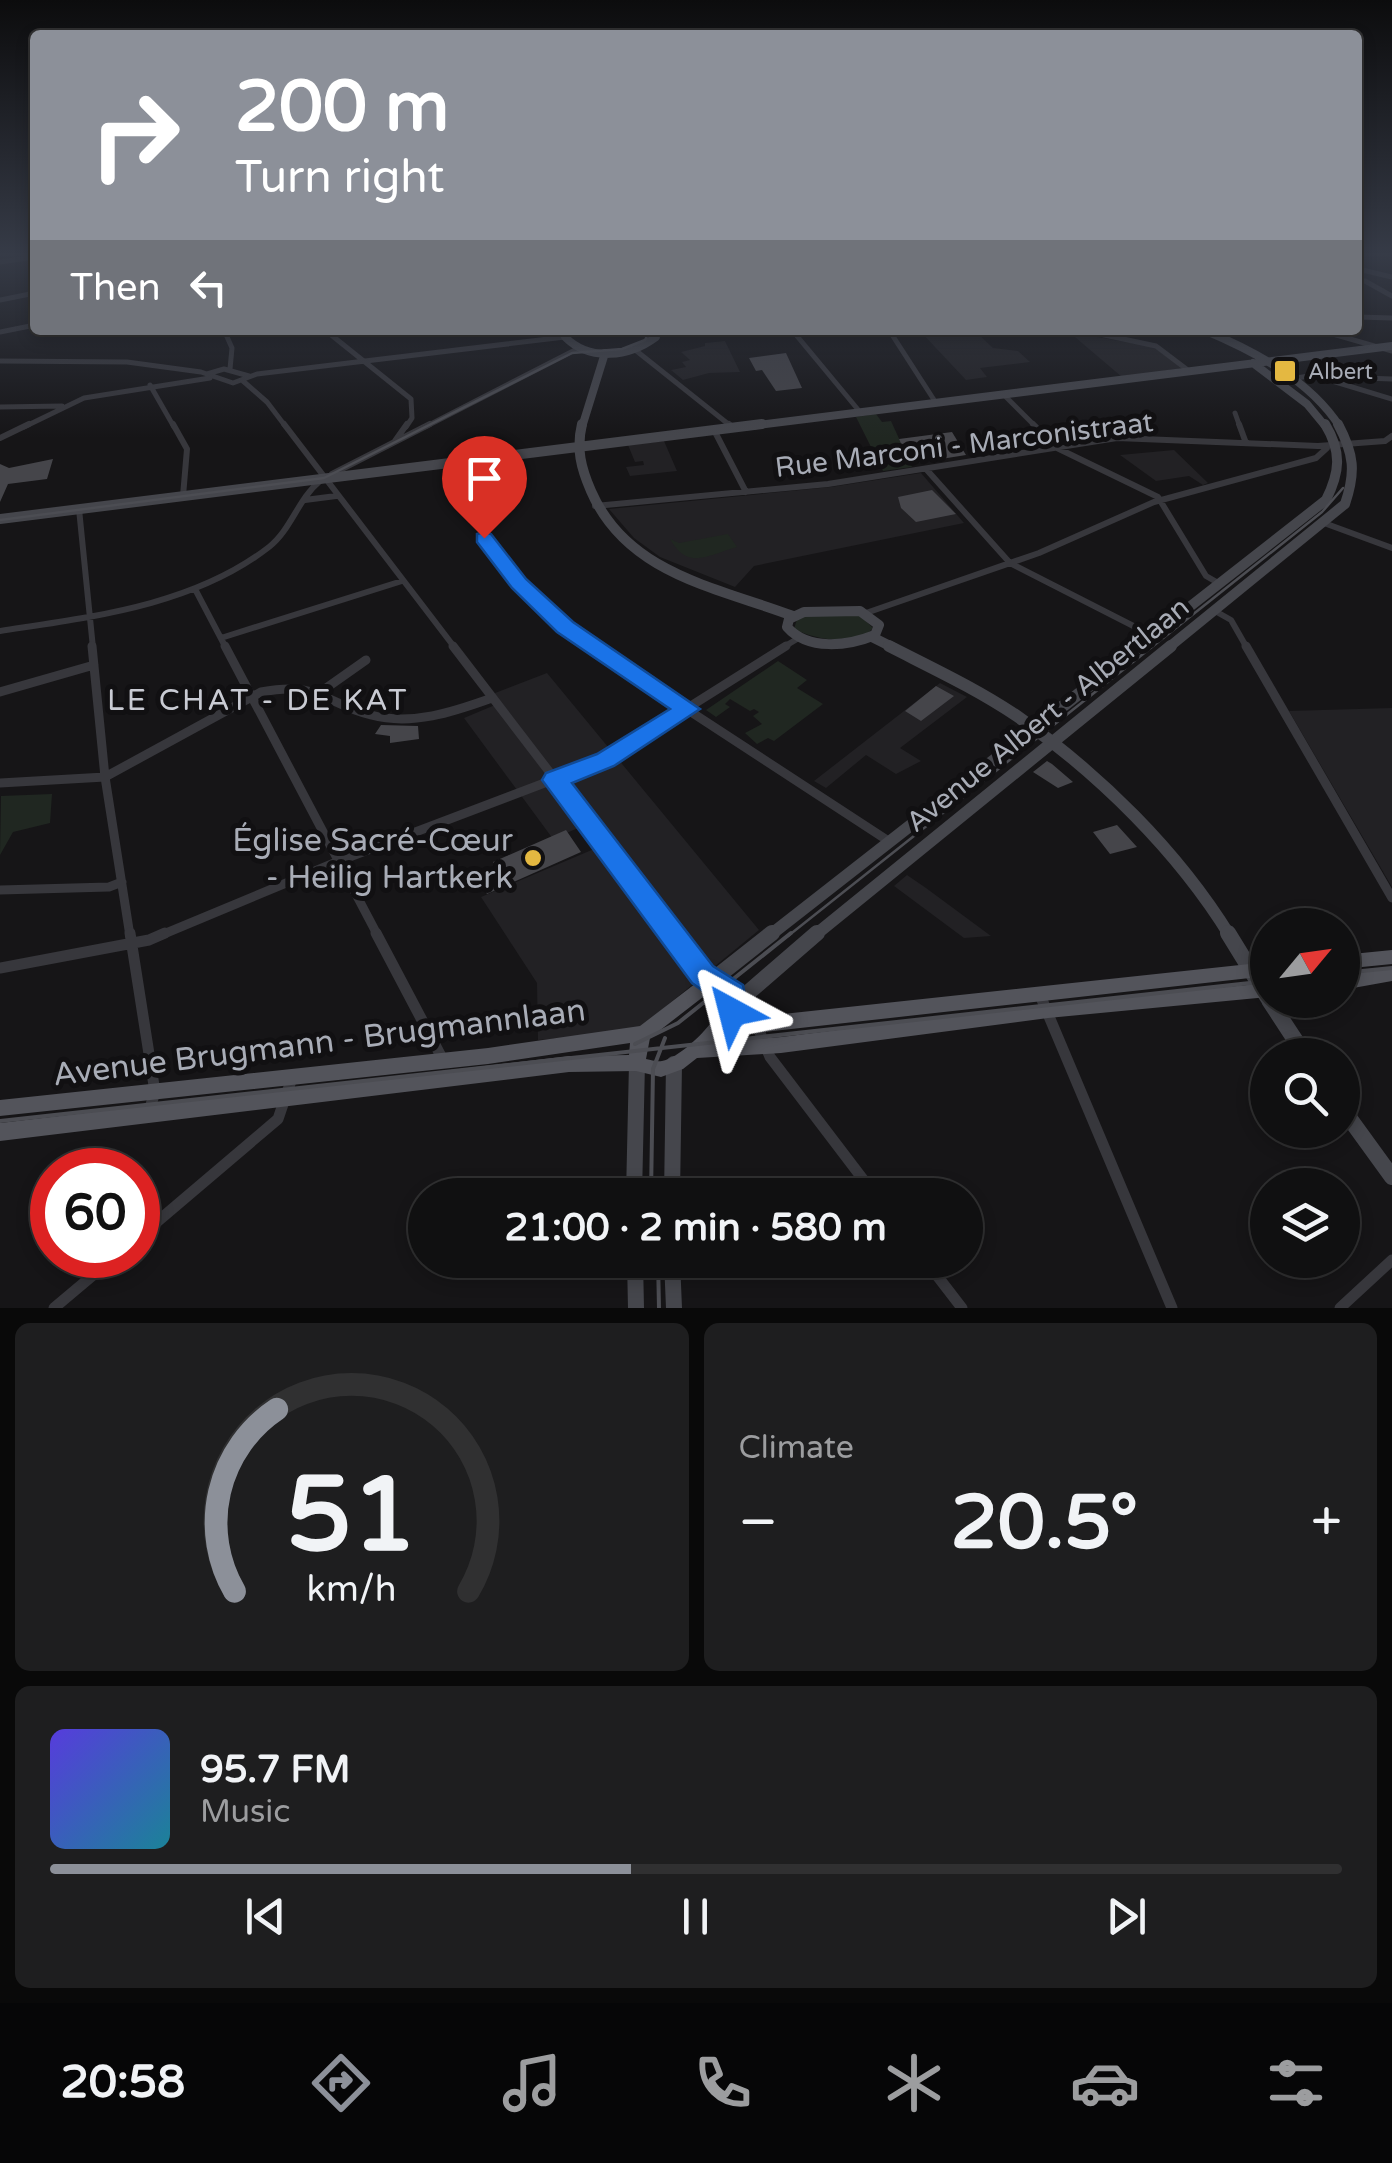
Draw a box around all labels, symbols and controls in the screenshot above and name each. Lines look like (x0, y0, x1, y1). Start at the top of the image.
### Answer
text: 200 m (235, 66, 449, 150)
icon: right (70, 70, 200, 200)
text: Turn right (235, 151, 444, 205)
icon: left (181, 260, 236, 315)
text: Then (70, 265, 161, 311)
marker: Albert (1272, 358, 1298, 384)
place label: Albert (1308, 359, 1373, 385)
street label: Rue Marconi - Marconistraat (773, 405, 1155, 485)
pin (442, 436, 527, 539)
icon: arrive (457, 451, 512, 506)
street label: Avenue Albert - Albertlaan (899, 590, 1196, 839)
district label: LE CHAT - DE KAT (107, 682, 409, 719)
place label: Église Sacré-Cœur - Heilig Hartkerk (232, 822, 514, 897)
marker: Église Sacré-Cœur - Heilig Hartkerk (522, 847, 544, 869)
north arrow (1250, 908, 1360, 1018)
map controls (1250, 908, 1360, 1278)
position arrow (680, 960, 784, 1064)
street label: Avenue Brugmann - Brugmannlaan (51, 991, 588, 1095)
button: search (1250, 1038, 1360, 1148)
speed limit sign: 60 (30, 1148, 160, 1278)
button: layers (1250, 1168, 1360, 1278)
text: 21:00 · 2 min · 580 m (504, 1205, 887, 1251)
text: Climate (739, 1429, 854, 1467)
text: 51 (286, 1454, 417, 1579)
text: 20.5° (951, 1478, 1138, 1568)
text: − (739, 1490, 778, 1556)
text: + (1311, 1490, 1342, 1556)
text: km/h (307, 1568, 397, 1611)
text: 95.7 FM (200, 1747, 350, 1793)
text: Music (200, 1793, 290, 1831)
icon: previous (238, 1889, 293, 1944)
icon: pause (668, 1889, 723, 1944)
icon: next (1099, 1889, 1154, 1944)
icon: directions (306, 2048, 376, 2118)
icon: music (497, 2048, 567, 2118)
icon: phone (688, 2048, 758, 2118)
icon: climate (879, 2048, 949, 2118)
icon: car (1070, 2048, 1140, 2118)
icon: filters (1261, 2048, 1331, 2118)
text: 20:58 (61, 2056, 185, 2110)

